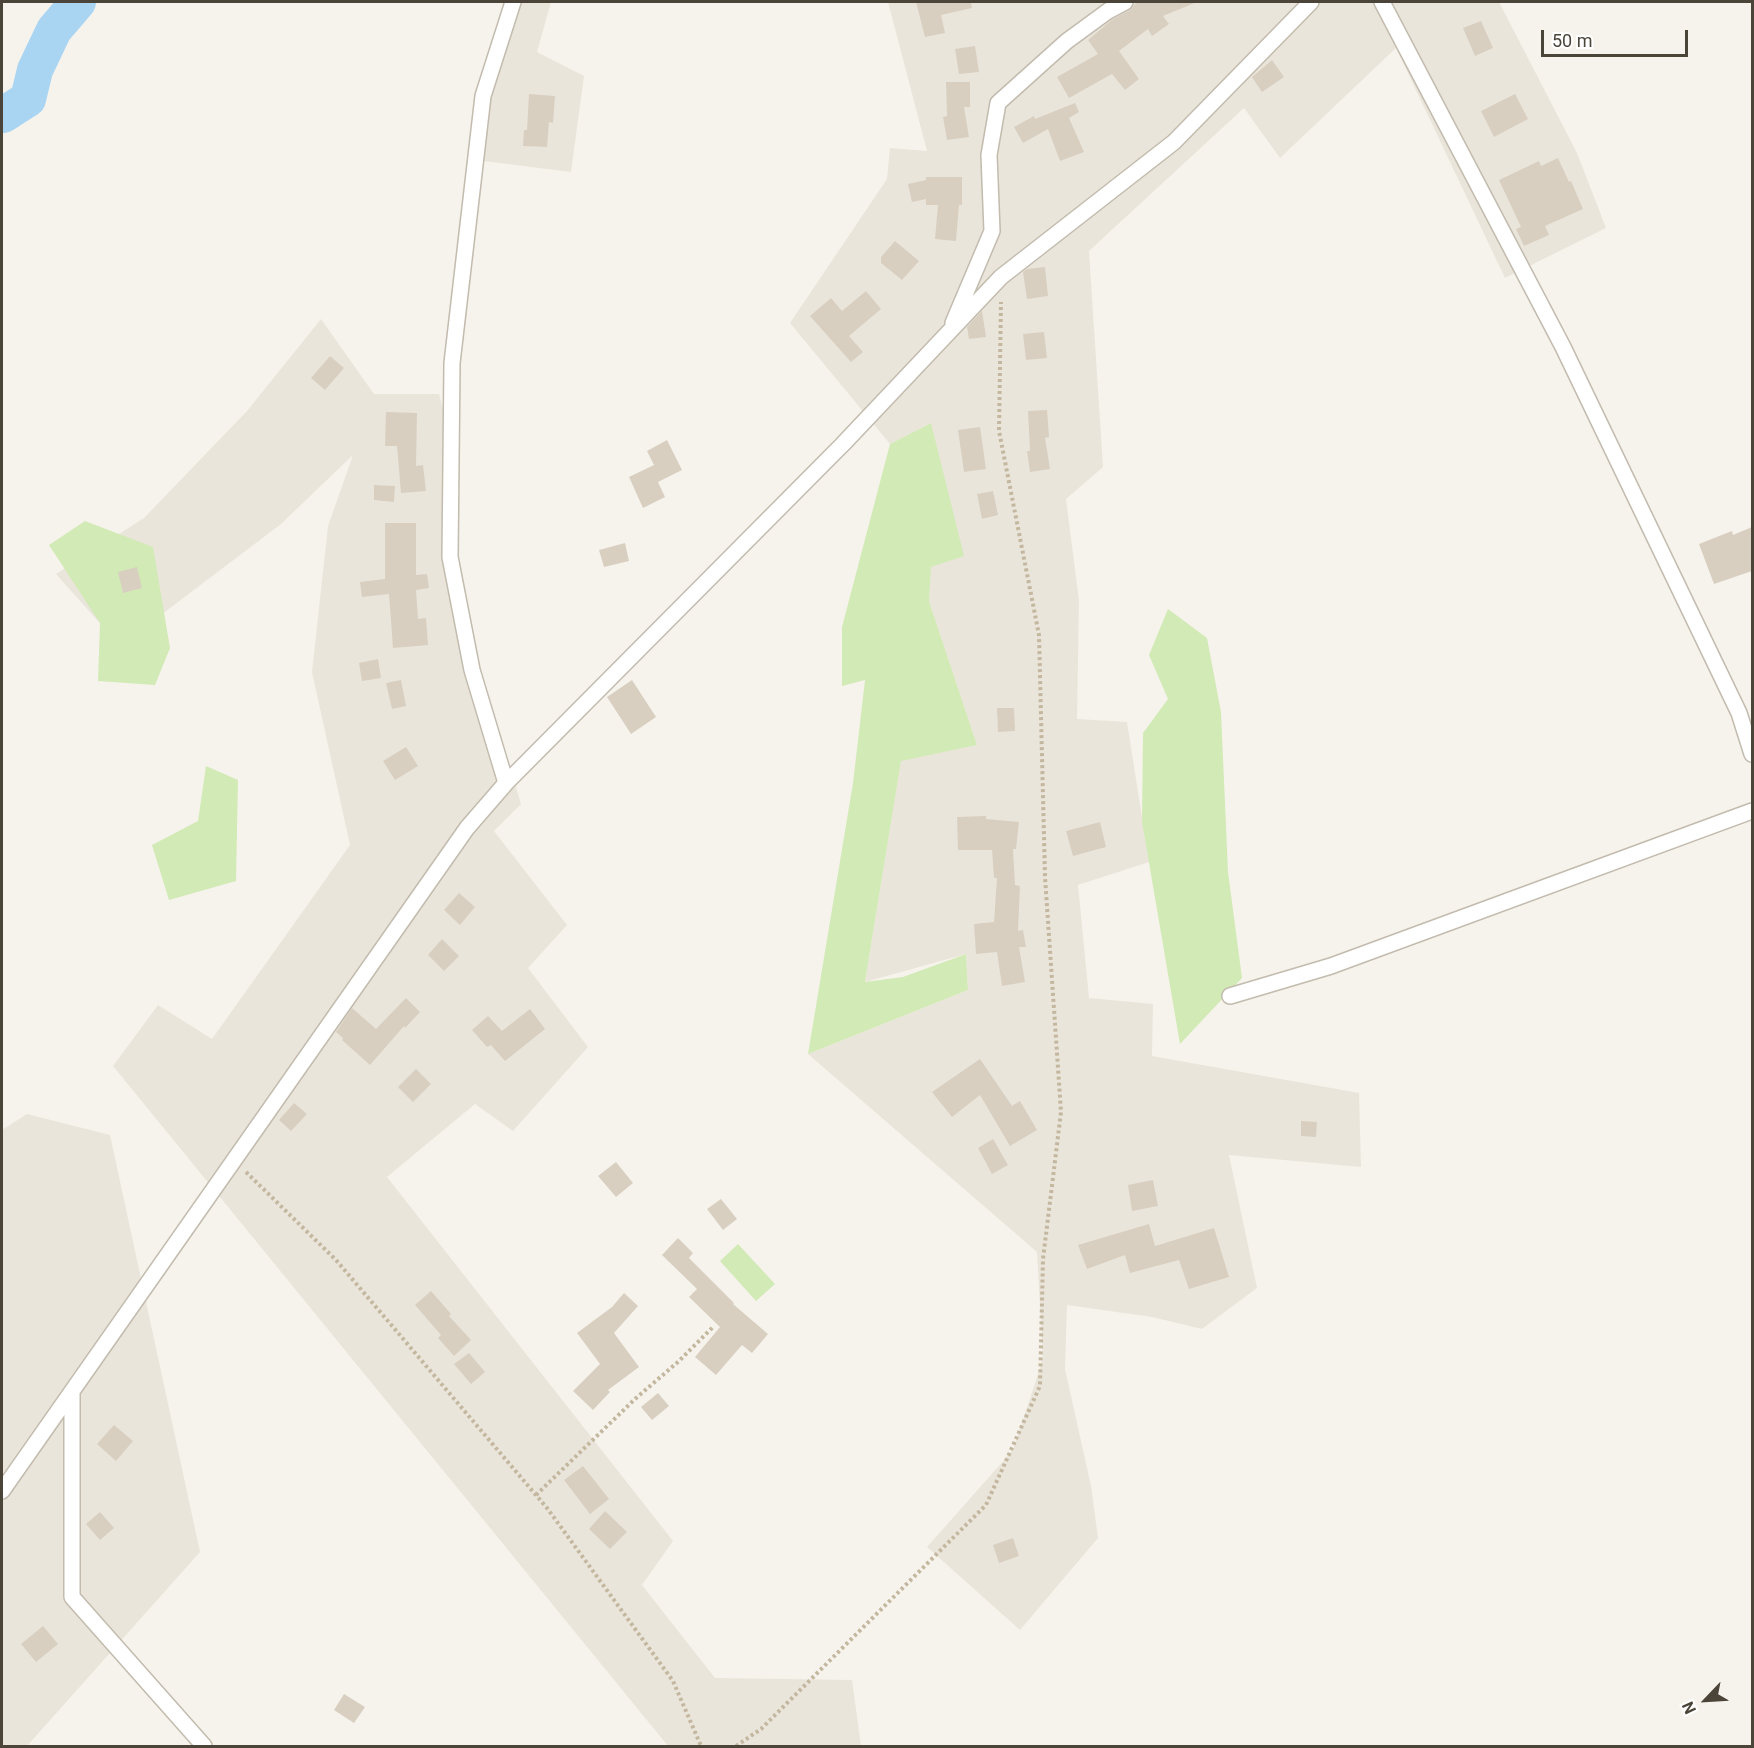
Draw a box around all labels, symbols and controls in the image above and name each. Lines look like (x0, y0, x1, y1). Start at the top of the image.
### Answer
scale bar (1544, 18, 1691, 56)
text: 50 m (1552, 30, 1592, 51)
north arrow (1676, 1670, 1736, 1730)
text: N (1678, 1699, 1700, 1717)

